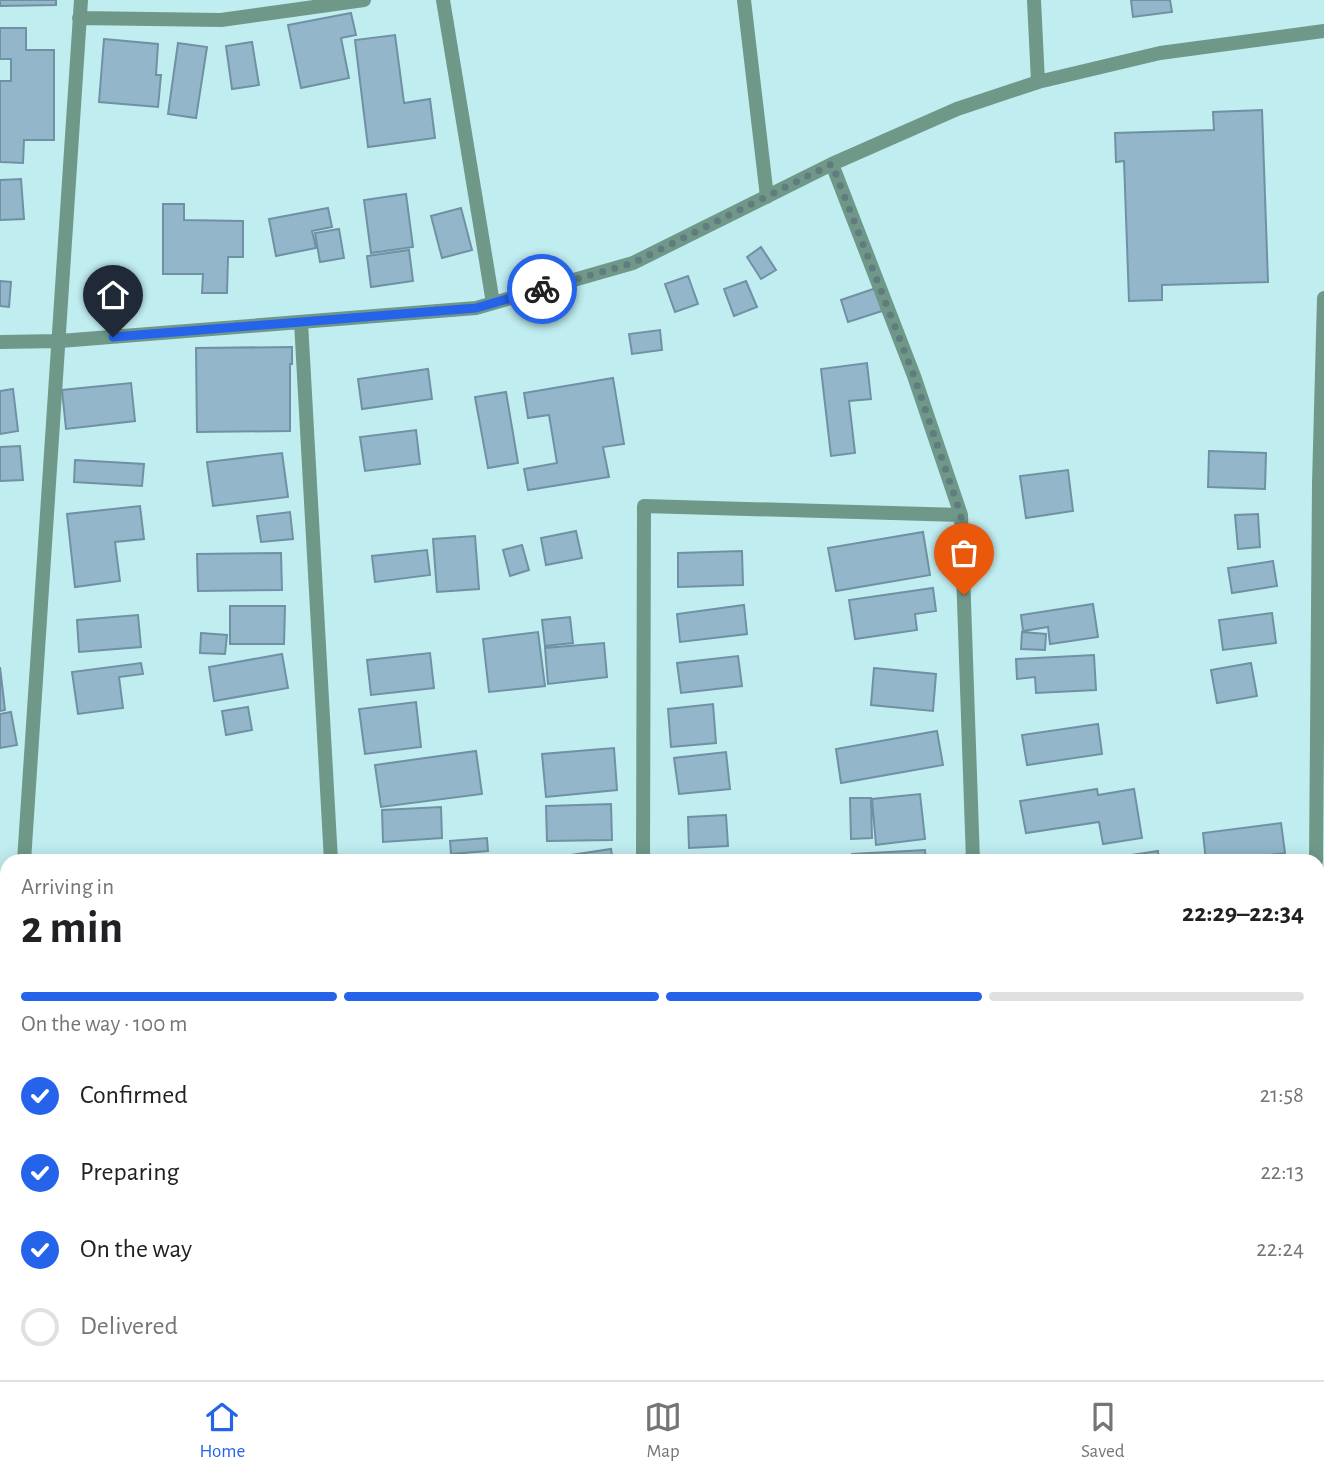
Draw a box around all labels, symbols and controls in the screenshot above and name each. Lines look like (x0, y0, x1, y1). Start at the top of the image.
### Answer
courier (507, 254, 577, 324)
pin (83, 265, 143, 337)
icon: bike (523, 270, 561, 308)
icon: home (94, 276, 132, 314)
pin (934, 523, 994, 595)
icon: bag (945, 534, 983, 572)
text: Arriving in (21, 876, 114, 899)
text: 22:29–22:34 (1182, 900, 1304, 926)
text: 2 min (21, 905, 123, 951)
text: On the way · 100 m (21, 1013, 188, 1036)
icon: check (21, 1077, 59, 1115)
text: Confirmed (80, 1082, 188, 1108)
text: 21:58 (1260, 1084, 1304, 1107)
icon: check (21, 1154, 59, 1192)
text: Preparing (80, 1159, 179, 1185)
text: 22:13 (1260, 1161, 1304, 1184)
icon: check (21, 1231, 59, 1269)
text: On the way (80, 1236, 192, 1262)
text: 22:24 (1256, 1238, 1304, 1261)
text: Delivered (80, 1313, 178, 1339)
tab: Home (199, 1398, 245, 1463)
tab: Map (644, 1398, 682, 1463)
tab: Saved (1081, 1398, 1125, 1463)

